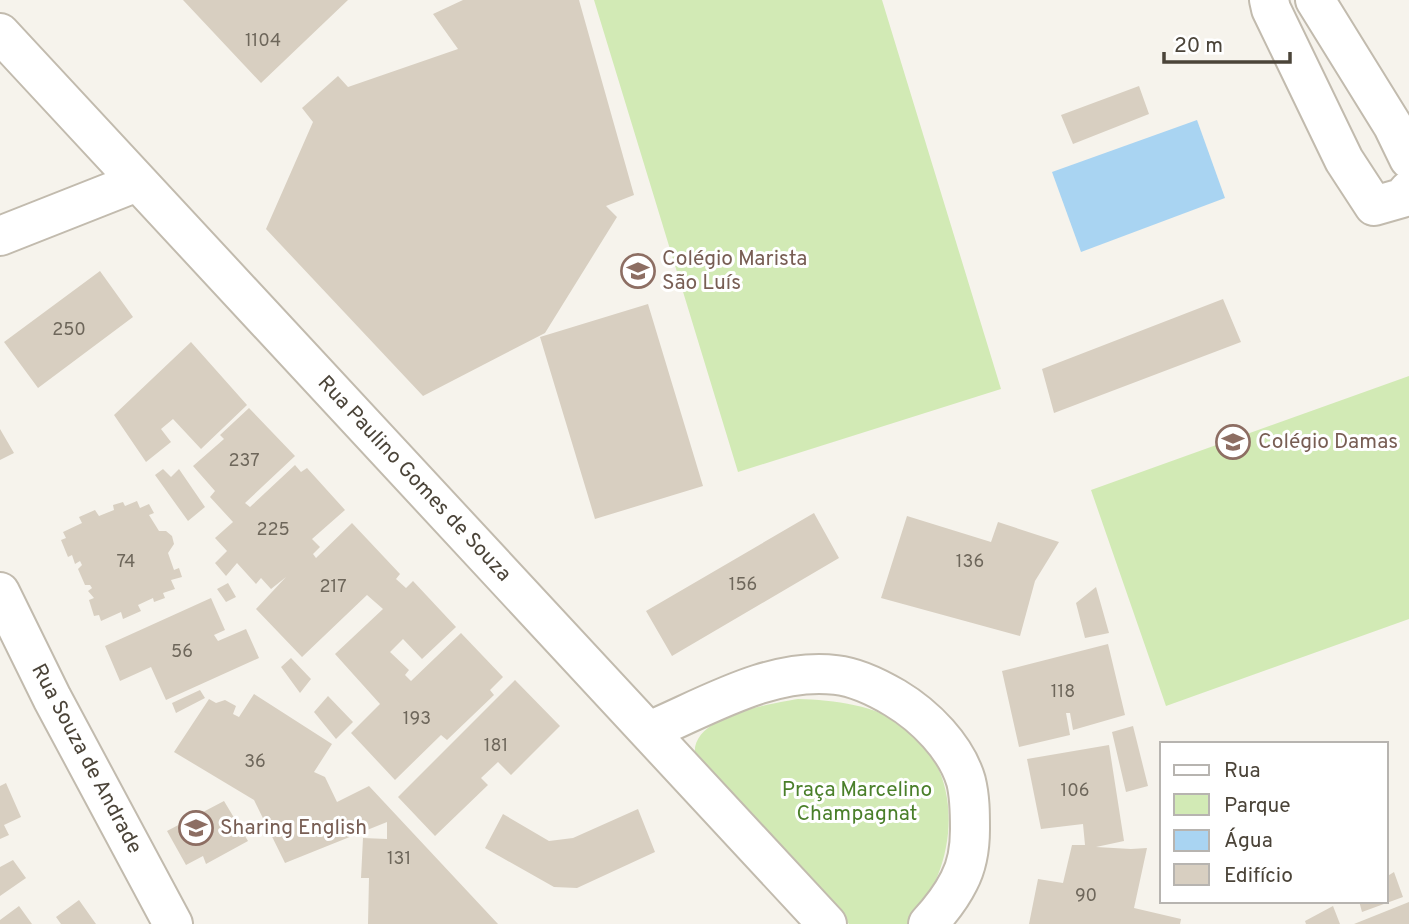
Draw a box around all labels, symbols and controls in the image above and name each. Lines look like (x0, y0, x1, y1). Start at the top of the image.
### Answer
scale bar (1164, 21, 1290, 65)
house number: 1104 (245, 30, 281, 53)
text: 20 m (1174, 33, 1223, 60)
place label: Colégio Marista São Luís (662, 246, 807, 297)
school or university icon: Colégio Marista São Luís (619, 252, 657, 290)
house number: 250 (52, 319, 86, 342)
street label: Rua Paulino Gomes de Souza (311, 370, 517, 588)
school or university icon: Colégio Damas (1214, 423, 1252, 461)
place label: Colégio Damas (1258, 429, 1398, 456)
house number: 237 (228, 450, 260, 473)
house number: 225 (256, 519, 290, 542)
house number: 74 (117, 551, 135, 574)
house number: 136 (956, 551, 984, 574)
house number: 156 (729, 574, 757, 597)
house number: 217 (319, 576, 347, 599)
house number: 56 (171, 641, 193, 664)
street label: Rua Souza de Andrade (24, 659, 148, 859)
house number: 118 (1051, 681, 1075, 704)
house number: 193 (403, 708, 431, 731)
house number: 181 (484, 735, 508, 758)
legend (1160, 742, 1388, 903)
house number: 36 (244, 751, 266, 774)
text: Rua (1224, 758, 1261, 785)
park label: Praça Marcelino Champagnat (782, 777, 932, 828)
house number: 106 (1060, 780, 1090, 803)
text: Parque (1224, 793, 1291, 820)
school or university icon: Sharing English (177, 809, 215, 847)
place label: Sharing English (220, 815, 367, 842)
text: Água (1224, 827, 1273, 855)
house number: 131 (387, 848, 411, 871)
text: Edifício (1224, 863, 1293, 890)
house number: 90 (1075, 885, 1097, 908)

